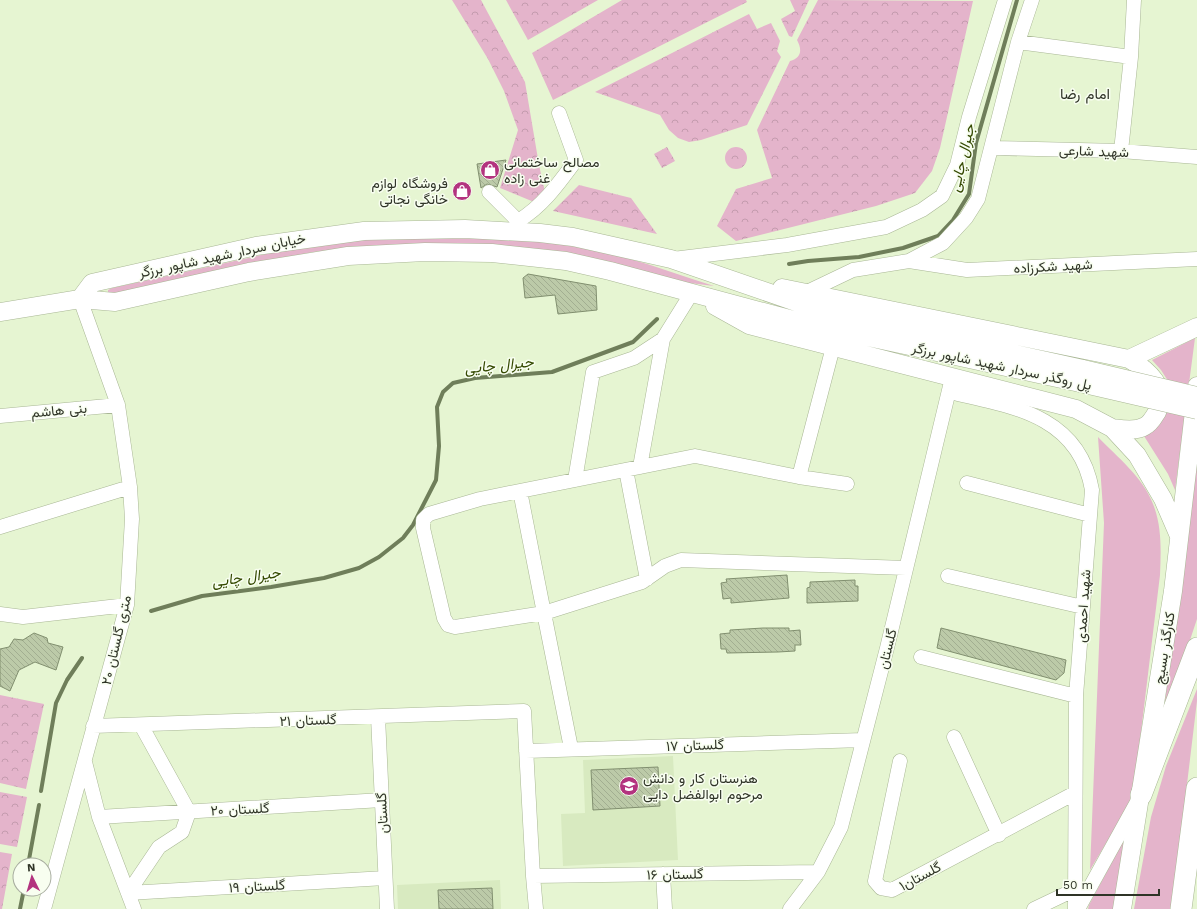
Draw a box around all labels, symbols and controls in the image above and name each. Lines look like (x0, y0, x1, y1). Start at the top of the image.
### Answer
district label: امام رضا (1060, 85, 1110, 104)
water label: جیرال چایی (945, 121, 980, 194)
street label: شهید شارعی (1059, 142, 1129, 161)
place label: مصالح ساختمانی غنی زاده (504, 154, 599, 187)
shop icon: مصالح ساختمانی غنی زاده (479, 159, 501, 181)
place label: فروشگاه لوازم خانگی نجاتی (371, 175, 448, 208)
shop icon: فروشگاه لوازم خانگی نجاتی (451, 180, 473, 202)
street label: خیابان سردار شهید شاپور برزگر (136, 229, 307, 283)
street label: شهید شکرزاده (1013, 256, 1093, 277)
street label: پل روگذر سردار شهید شاپور برزگر (909, 339, 1093, 395)
water label: جیرال چایی (464, 352, 535, 379)
street label: بنی هاشم (30, 400, 88, 421)
water label: جیرال چایی (210, 563, 283, 592)
street label: شهید احمدی (1072, 569, 1095, 643)
street label: ۲۰ متری گلستان (98, 594, 135, 687)
street label: کنارگذر بسیج (1150, 611, 1181, 686)
street label: گلستان (874, 627, 901, 671)
street label: گلستان ۲۱ (279, 711, 337, 730)
street label: گلستان ۱۷ (666, 736, 724, 755)
place label: هنرستان کار و دانش مرحوم ابوالفضل دایی (643, 770, 763, 803)
school or university icon: هنرستان کار و دانش مرحوم ابوالفضل دایی (618, 775, 640, 797)
street label: گلستان (373, 792, 392, 834)
street label: گلستان ۲۰ (210, 799, 270, 820)
north arrow (12, 857, 52, 897)
street label: گلستان۱ (896, 858, 944, 895)
text: N (27, 861, 36, 874)
street label: گلستان ۱۶ (647, 866, 703, 883)
scale bar (1057, 871, 1159, 897)
street label: گلستان ۱۹ (228, 877, 286, 896)
text: 50 m (1063, 878, 1093, 892)

